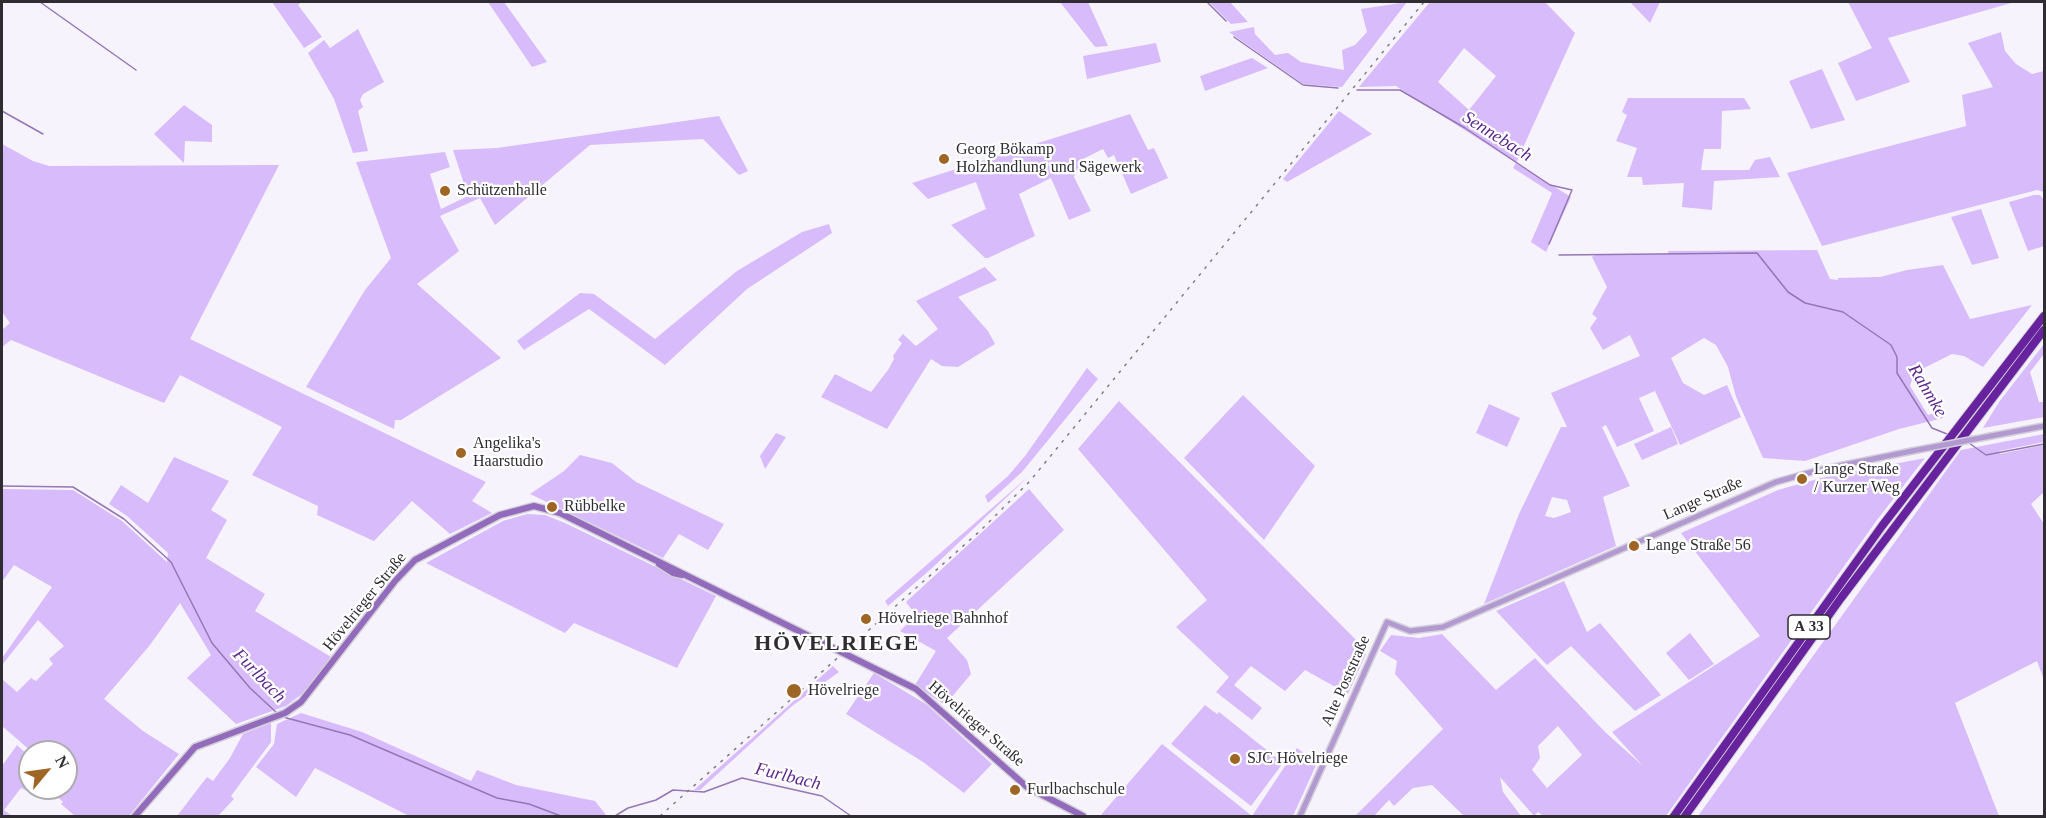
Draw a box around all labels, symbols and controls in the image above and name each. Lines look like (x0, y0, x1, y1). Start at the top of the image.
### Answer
water label: Sennebach (1458, 107, 1536, 167)
place label: Georg Bökamp Holzhandlung und Sägewerk (956, 140, 1142, 178)
marker: Georg Bökamp Holzhandlung und Sägewerk (937, 152, 951, 166)
place label: Schützenhalle (457, 181, 547, 201)
marker: Schützenhalle (438, 184, 452, 198)
water label: Rahmke (1903, 361, 1951, 421)
place label: Angelika's Haarstudio (473, 434, 543, 472)
marker: Angelika's Haarstudio (454, 446, 468, 460)
place label: Lange Straße / Kurzer Weg (1814, 460, 1900, 498)
marker: Lange Straße / Kurzer Weg (1795, 472, 1809, 486)
street label: Lange Straße (1660, 473, 1746, 525)
place label: Rübbelke (564, 497, 625, 517)
marker: Rübbelke (545, 500, 559, 514)
place label: Lange Straße 56 (1646, 536, 1751, 556)
marker: Lange Straße 56 (1627, 539, 1641, 553)
street label: Hövelrieger Straße (319, 549, 411, 655)
place label: Hövelriege Bahnhof (878, 609, 1008, 629)
marker: Hövelriege Bahnhof (859, 612, 873, 626)
road number: A 33 (1788, 615, 1830, 639)
district label: HÖVELRIEGE (754, 631, 920, 657)
street label: Alte Poststraße (1317, 633, 1375, 729)
water label: Furlbach (228, 644, 290, 708)
street label: Hövelrieger Straße (924, 677, 1028, 771)
place label: Hövelriege (808, 681, 879, 701)
marker: Hövelriege (785, 682, 803, 700)
north arrow (18, 740, 78, 800)
place label: SJC Hövelriege (1247, 749, 1348, 769)
marker: SJC Hövelriege (1228, 752, 1242, 766)
text: N (52, 753, 73, 771)
water label: Furlbach (753, 758, 823, 796)
place label: Furlbachschule (1027, 780, 1125, 800)
marker: Furlbachschule (1008, 783, 1022, 797)

